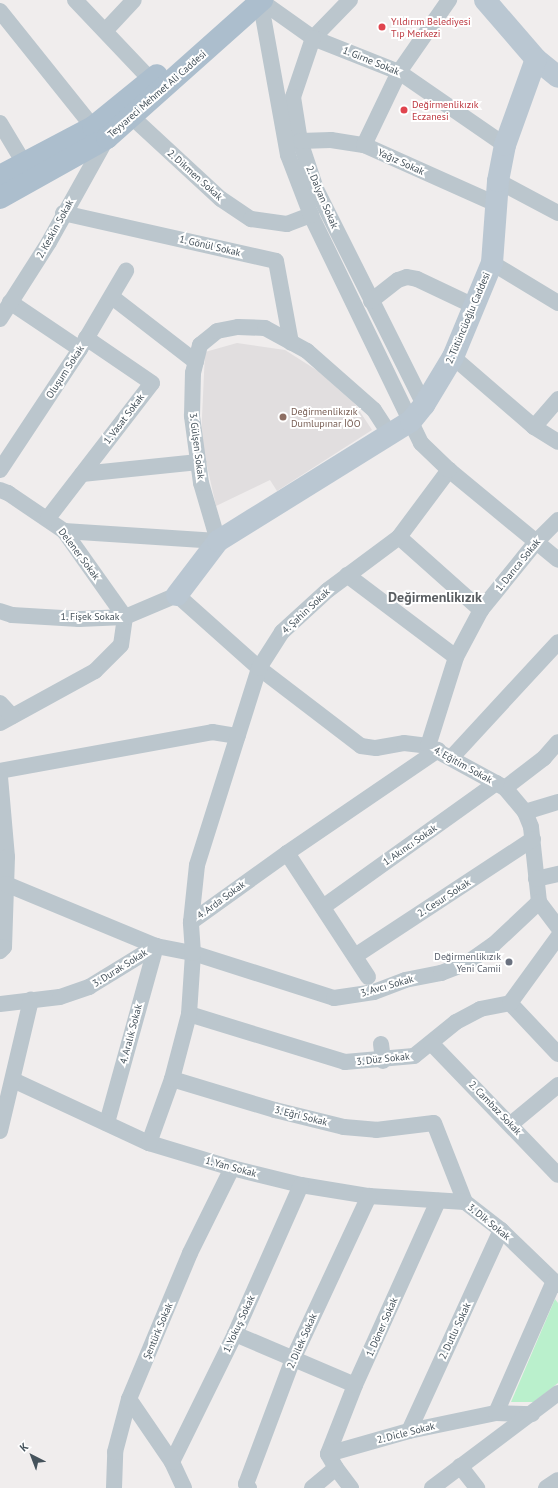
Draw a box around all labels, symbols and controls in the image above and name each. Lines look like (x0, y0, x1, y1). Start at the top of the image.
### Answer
place label: Yıldırım Belediyesi Tıp Merkezi (391, 15, 471, 38)
marker: Yıldırım Belediyesi Tıp Merkezi (376, 21, 388, 33)
street label: 1. Girne Sokak (341, 44, 401, 78)
street label: Teyyareci Mehmet Ali Caddesi (105, 48, 209, 140)
place label: Değirmenlikızık Eczanesi (412, 98, 479, 122)
marker: Değirmenlikızık Eczanesi (399, 105, 409, 115)
street label: Yağız Sokak (376, 146, 426, 178)
street label: 2. Dikmen Sokak (165, 147, 225, 203)
street label: 2. Dalyan Sokak (303, 164, 341, 230)
street label: 2. Keskin Sokak (34, 197, 76, 261)
street label: 1. Gönül Sokak (178, 233, 242, 259)
street label: 2. Tütüncüoğlu Caddesi (443, 270, 493, 366)
street label: Oluşum Sokak (43, 343, 87, 401)
street label: 1. Vasat Sokak (101, 391, 147, 447)
place label: Değirmenlikızık Dumlupınar İÖO (291, 405, 361, 428)
street label: 3. Gülşen Sokak (187, 412, 207, 480)
marker: Değirmenlikızık Dumlupınar İÖO (278, 412, 288, 422)
street label: Delener Sokak (56, 526, 102, 582)
street label: 1. Darıca Sokak (493, 536, 543, 594)
street label: 4. Şahin Sokak (279, 585, 333, 637)
district label: Değirmenlikızık (388, 589, 482, 605)
street label: 1. Fişek Sokak (60, 611, 120, 623)
street label: 4. Eğitim Sokak (431, 744, 495, 786)
street label: 1. Akıncı Sokak (380, 822, 440, 868)
street label: 2. Cesur Sokak (415, 876, 473, 920)
street label: 4. Arda Sokak (194, 878, 248, 922)
street label: 3. Durak Sokak (90, 946, 150, 990)
place label: Değirmenlikızık Yeni Camii (434, 950, 501, 974)
marker: Değirmenlikızık Yeni Camii (504, 957, 514, 967)
street label: 3. Avcı Sokak (359, 973, 415, 999)
street label: 4. Aralık Sokak (117, 1002, 145, 1066)
street label: 3. Düz Sokak (355, 1050, 411, 1068)
street label: 2. Cambaz Sokak (466, 1078, 524, 1138)
street label: 3. Eğri Sokak (273, 1104, 329, 1128)
street label: 1. Yan Sokak (204, 1154, 258, 1180)
street label: 3. Dik Sokak (465, 1201, 513, 1243)
street label: 1. Yokuş Sokak (220, 1293, 258, 1355)
street label: 1. Döner Sokak (364, 1295, 400, 1359)
street label: 2. Dutlu Sokak (437, 1300, 473, 1362)
street label: Şentürk Sokak (141, 1301, 175, 1361)
street label: 2. Dilek Sokak (284, 1311, 320, 1371)
street label: 2. Dicle Sokak (376, 1420, 436, 1446)
north arrow (12, 1436, 52, 1476)
text: K (17, 1440, 31, 1455)

